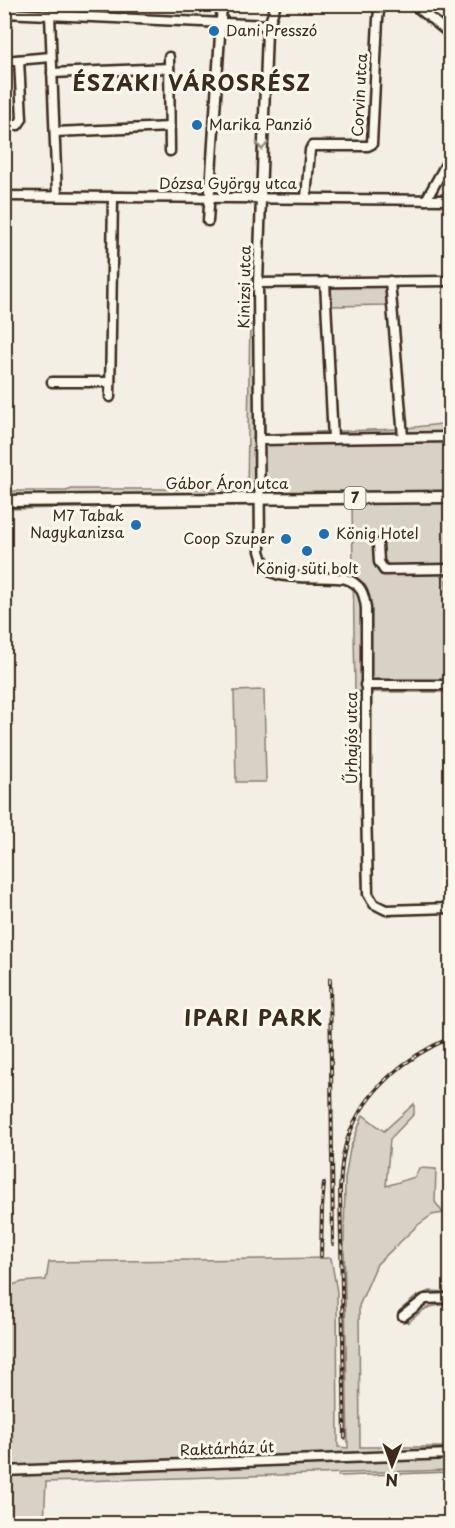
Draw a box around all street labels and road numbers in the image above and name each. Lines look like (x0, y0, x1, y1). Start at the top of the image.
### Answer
street label: Corvin utca (345, 52, 372, 137)
street label: Dózsa György utca (159, 171, 298, 194)
street label: Kinizsi utca (231, 245, 256, 329)
street label: Gábor Áron utca (166, 471, 289, 494)
road number: 7 (344, 487, 366, 509)
street label: Űrhajós utca (339, 692, 362, 784)
street label: Raktárház út (179, 1434, 274, 1461)

